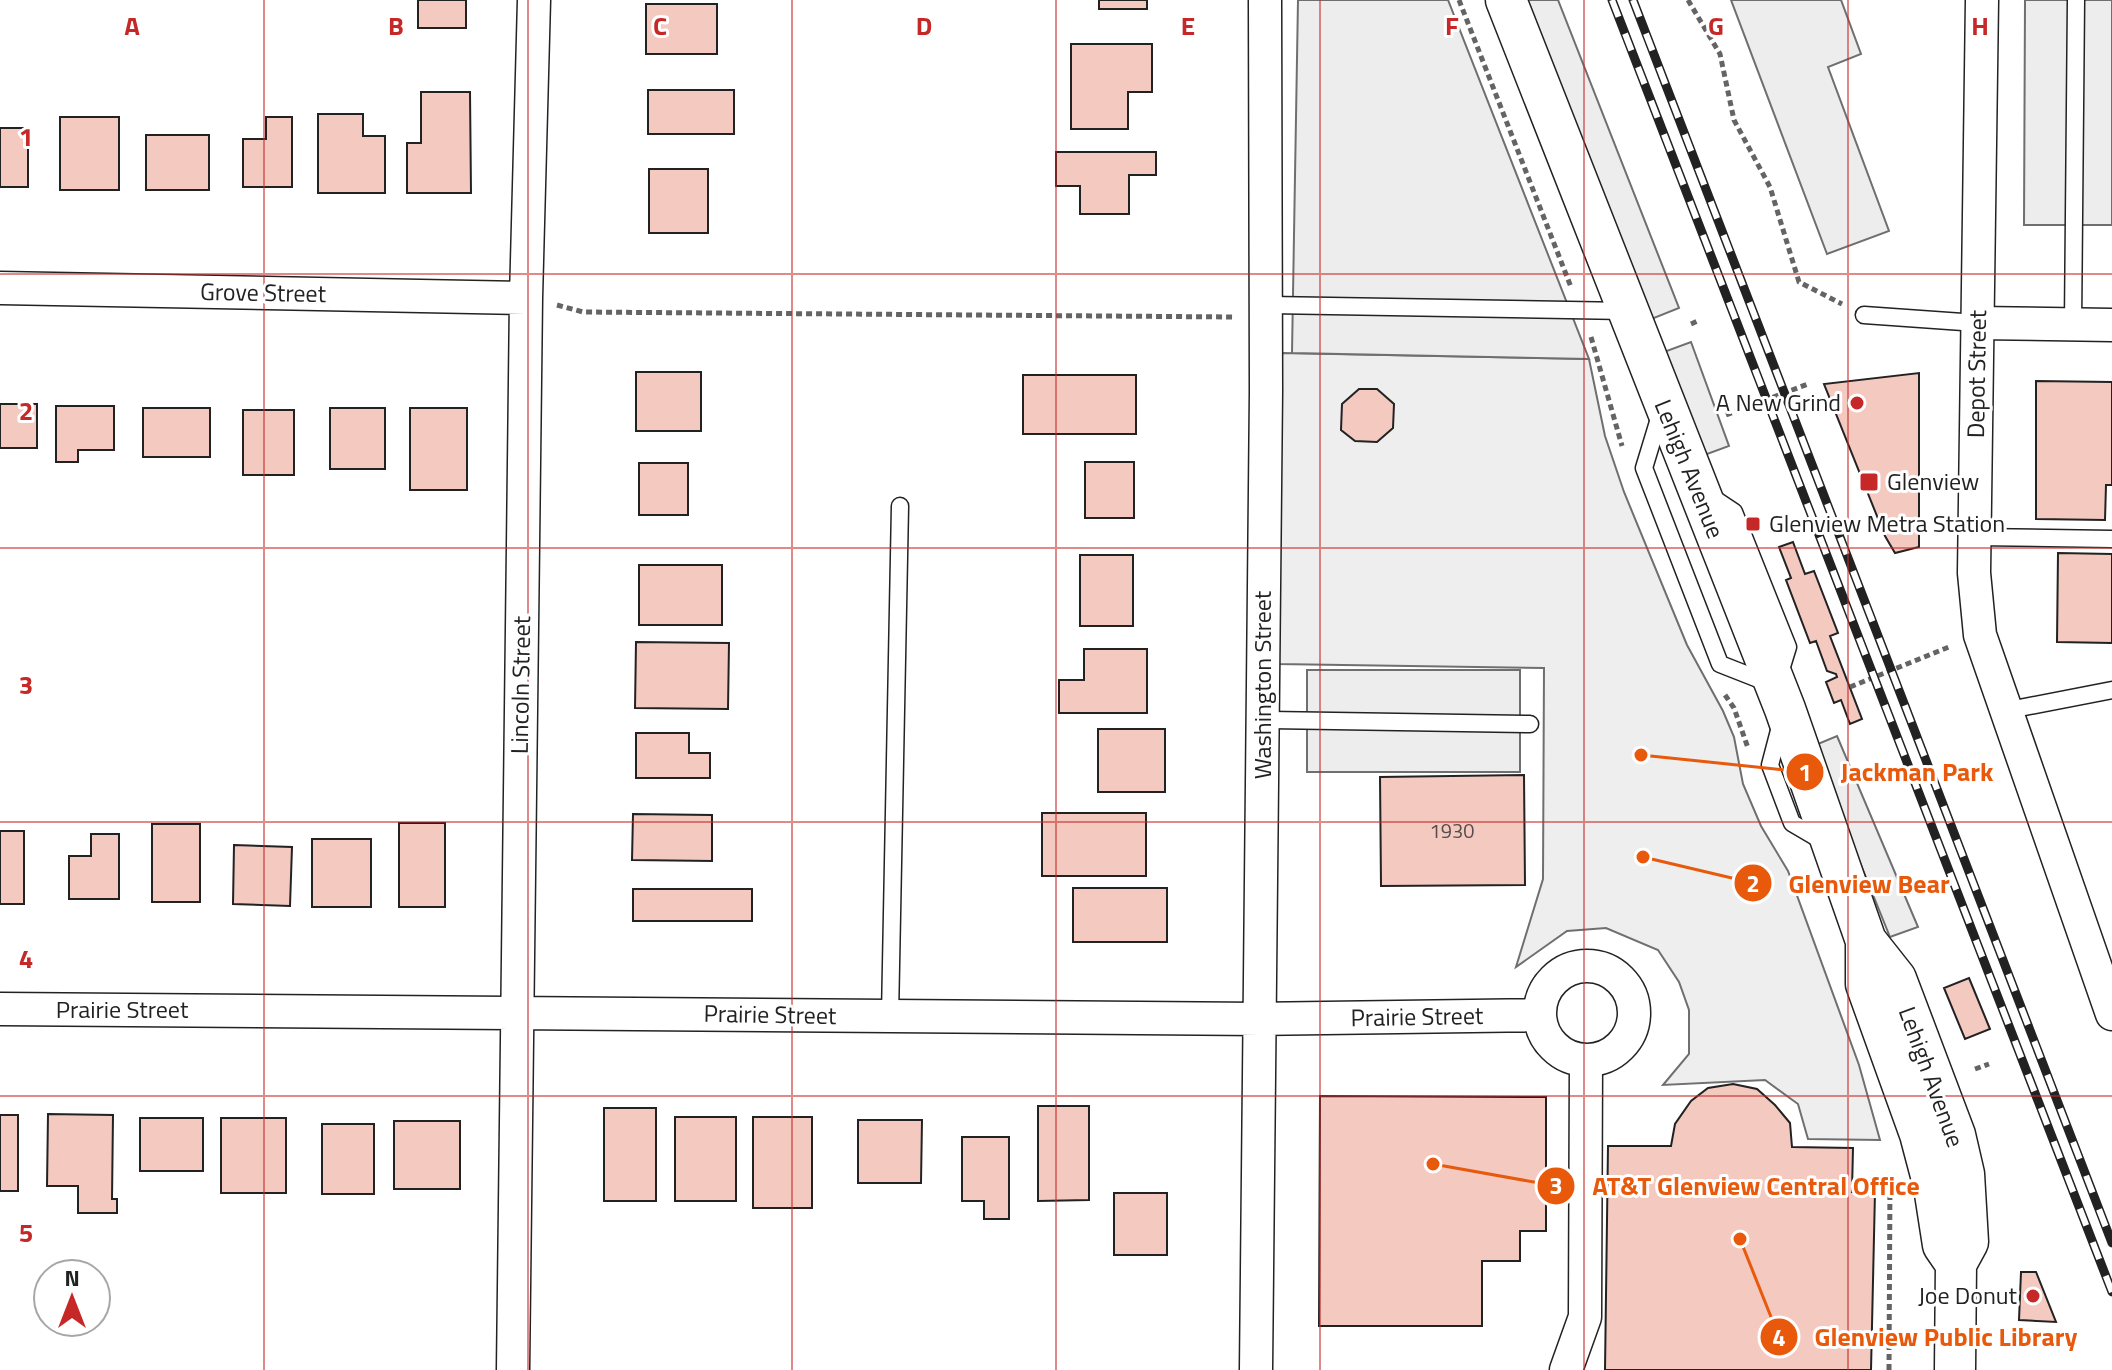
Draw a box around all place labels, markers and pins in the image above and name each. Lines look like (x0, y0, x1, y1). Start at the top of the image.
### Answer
place label: A New Grind (1716, 384, 1841, 420)
marker: A New Grind (1848, 394, 1866, 412)
place label: Glenview (1887, 463, 1979, 499)
marker: Glenview (1858, 471, 1880, 493)
place label: Glenview Metra Station (1769, 505, 2005, 541)
marker: Glenview Metra Station (1744, 515, 1762, 533)
callout: Jackman Park (1785, 747, 2010, 797)
callout: Glenview Bear (1733, 858, 1966, 908)
callout: AT&T Glenview Central Office (1536, 1161, 1936, 1211)
place label: Joe Donut (1918, 1277, 2018, 1313)
marker: Joe Donut (2024, 1287, 2042, 1305)
callout: Glenview Public Library (1759, 1312, 2094, 1362)

